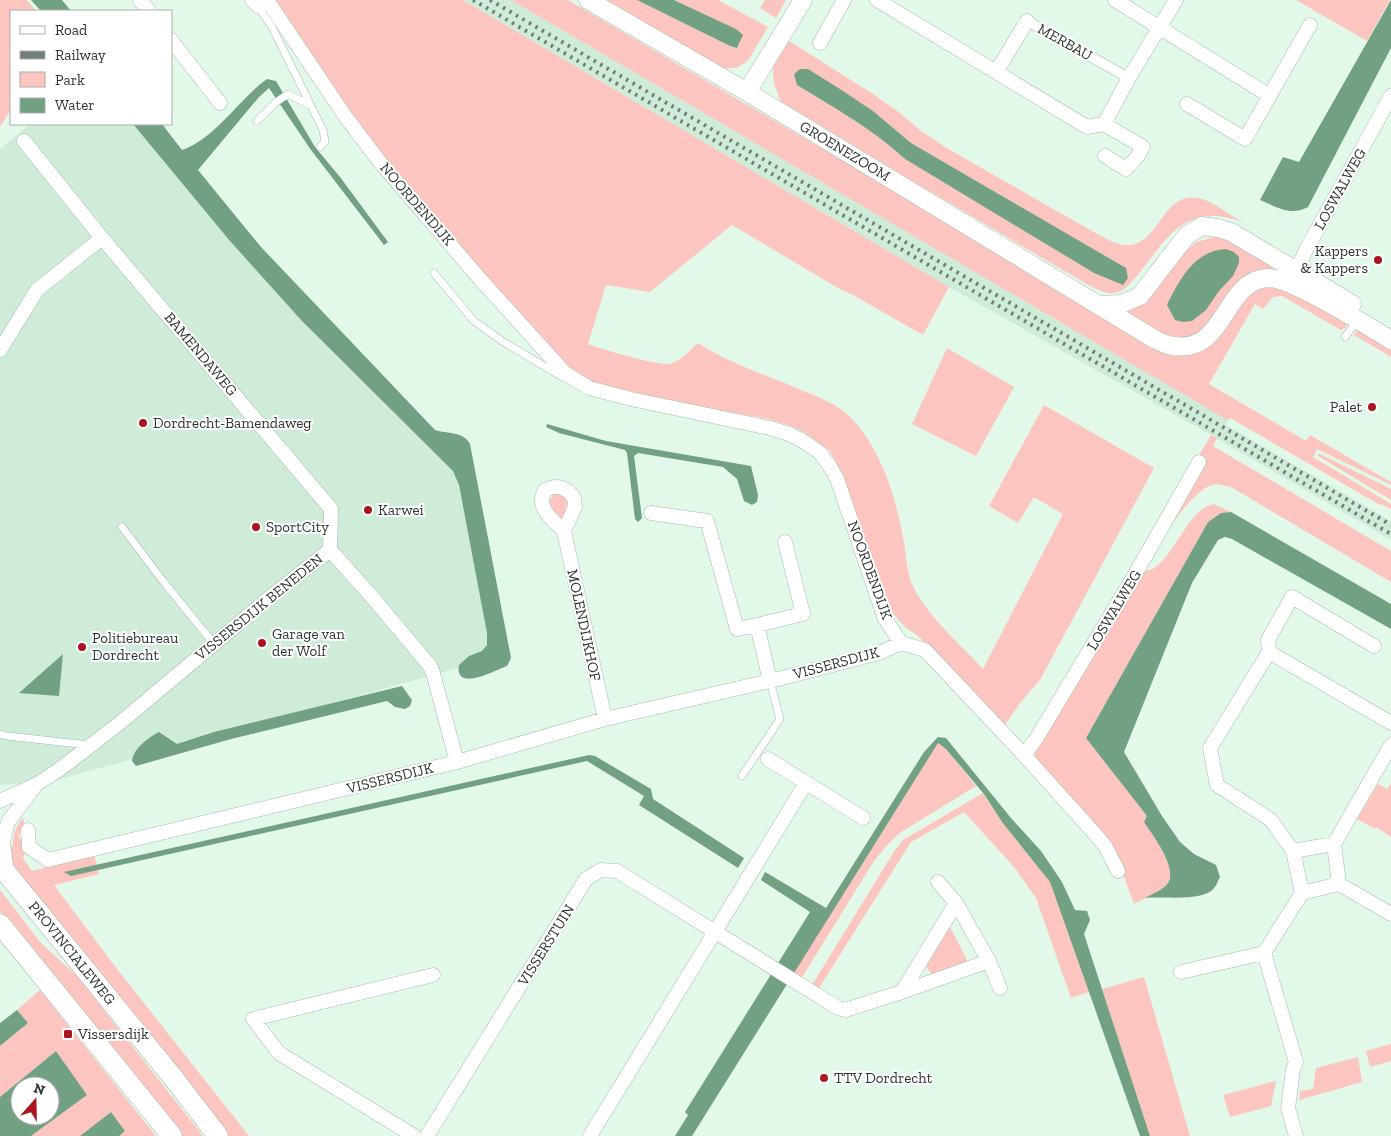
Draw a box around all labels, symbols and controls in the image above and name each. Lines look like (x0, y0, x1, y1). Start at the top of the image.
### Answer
legend (10, 10, 172, 125)
street label: MERBAU (1034, 20, 1096, 65)
text: Road (55, 21, 88, 39)
text: Railway (55, 46, 106, 64)
text: Park (55, 71, 85, 89)
text: Water (55, 96, 95, 114)
street label: GROENEZOOM (796, 117, 894, 185)
street label: LOSWALWEG (1310, 145, 1370, 233)
street label: NOORDENDIJK (376, 159, 458, 249)
place label: Kappers & Kappers (1300, 242, 1368, 277)
marker: Kappers & Kappers (1372, 254, 1384, 266)
street label: BAMENDAWEG (161, 308, 241, 400)
place label: Palet (1330, 398, 1362, 416)
marker: Palet (1366, 401, 1378, 413)
place label: Dordrecht-Bamendaweg (153, 414, 312, 432)
marker: Dordrecht-Bamendaweg (137, 417, 149, 429)
place label: Karwei (378, 501, 424, 519)
marker: Karwei (362, 504, 374, 516)
place label: SportCity (266, 518, 329, 536)
street label: NOORDENDIJK (844, 518, 896, 622)
marker: SportCity (250, 521, 262, 533)
street label: VISSERSDIJK BENEDEN (191, 550, 327, 665)
street label: MOLENDIJKHOF (563, 567, 605, 683)
street label: LOSWALWEG (1083, 567, 1145, 653)
place label: Garage van der Wolf (272, 625, 345, 660)
place label: Politiebureau Dordrecht (92, 629, 179, 664)
marker: Garage van der Wolf (256, 637, 268, 649)
marker: Politiebureau Dordrecht (76, 641, 88, 653)
street label: VISSERSDIJK (790, 643, 881, 683)
street label: VISSERSDIJK (344, 758, 435, 798)
street label: PROVINCIALEWEG (25, 898, 119, 1008)
street label: VISSERSTUIN (513, 901, 578, 990)
place label: Vissersdijk (77, 1025, 149, 1043)
marker: Vissersdijk (62, 1028, 74, 1040)
place label: TTV Dordrecht (834, 1069, 933, 1087)
marker: TTV Dordrecht (818, 1072, 830, 1084)
north arrow (10, 1076, 60, 1126)
text: N (31, 1079, 48, 1099)

